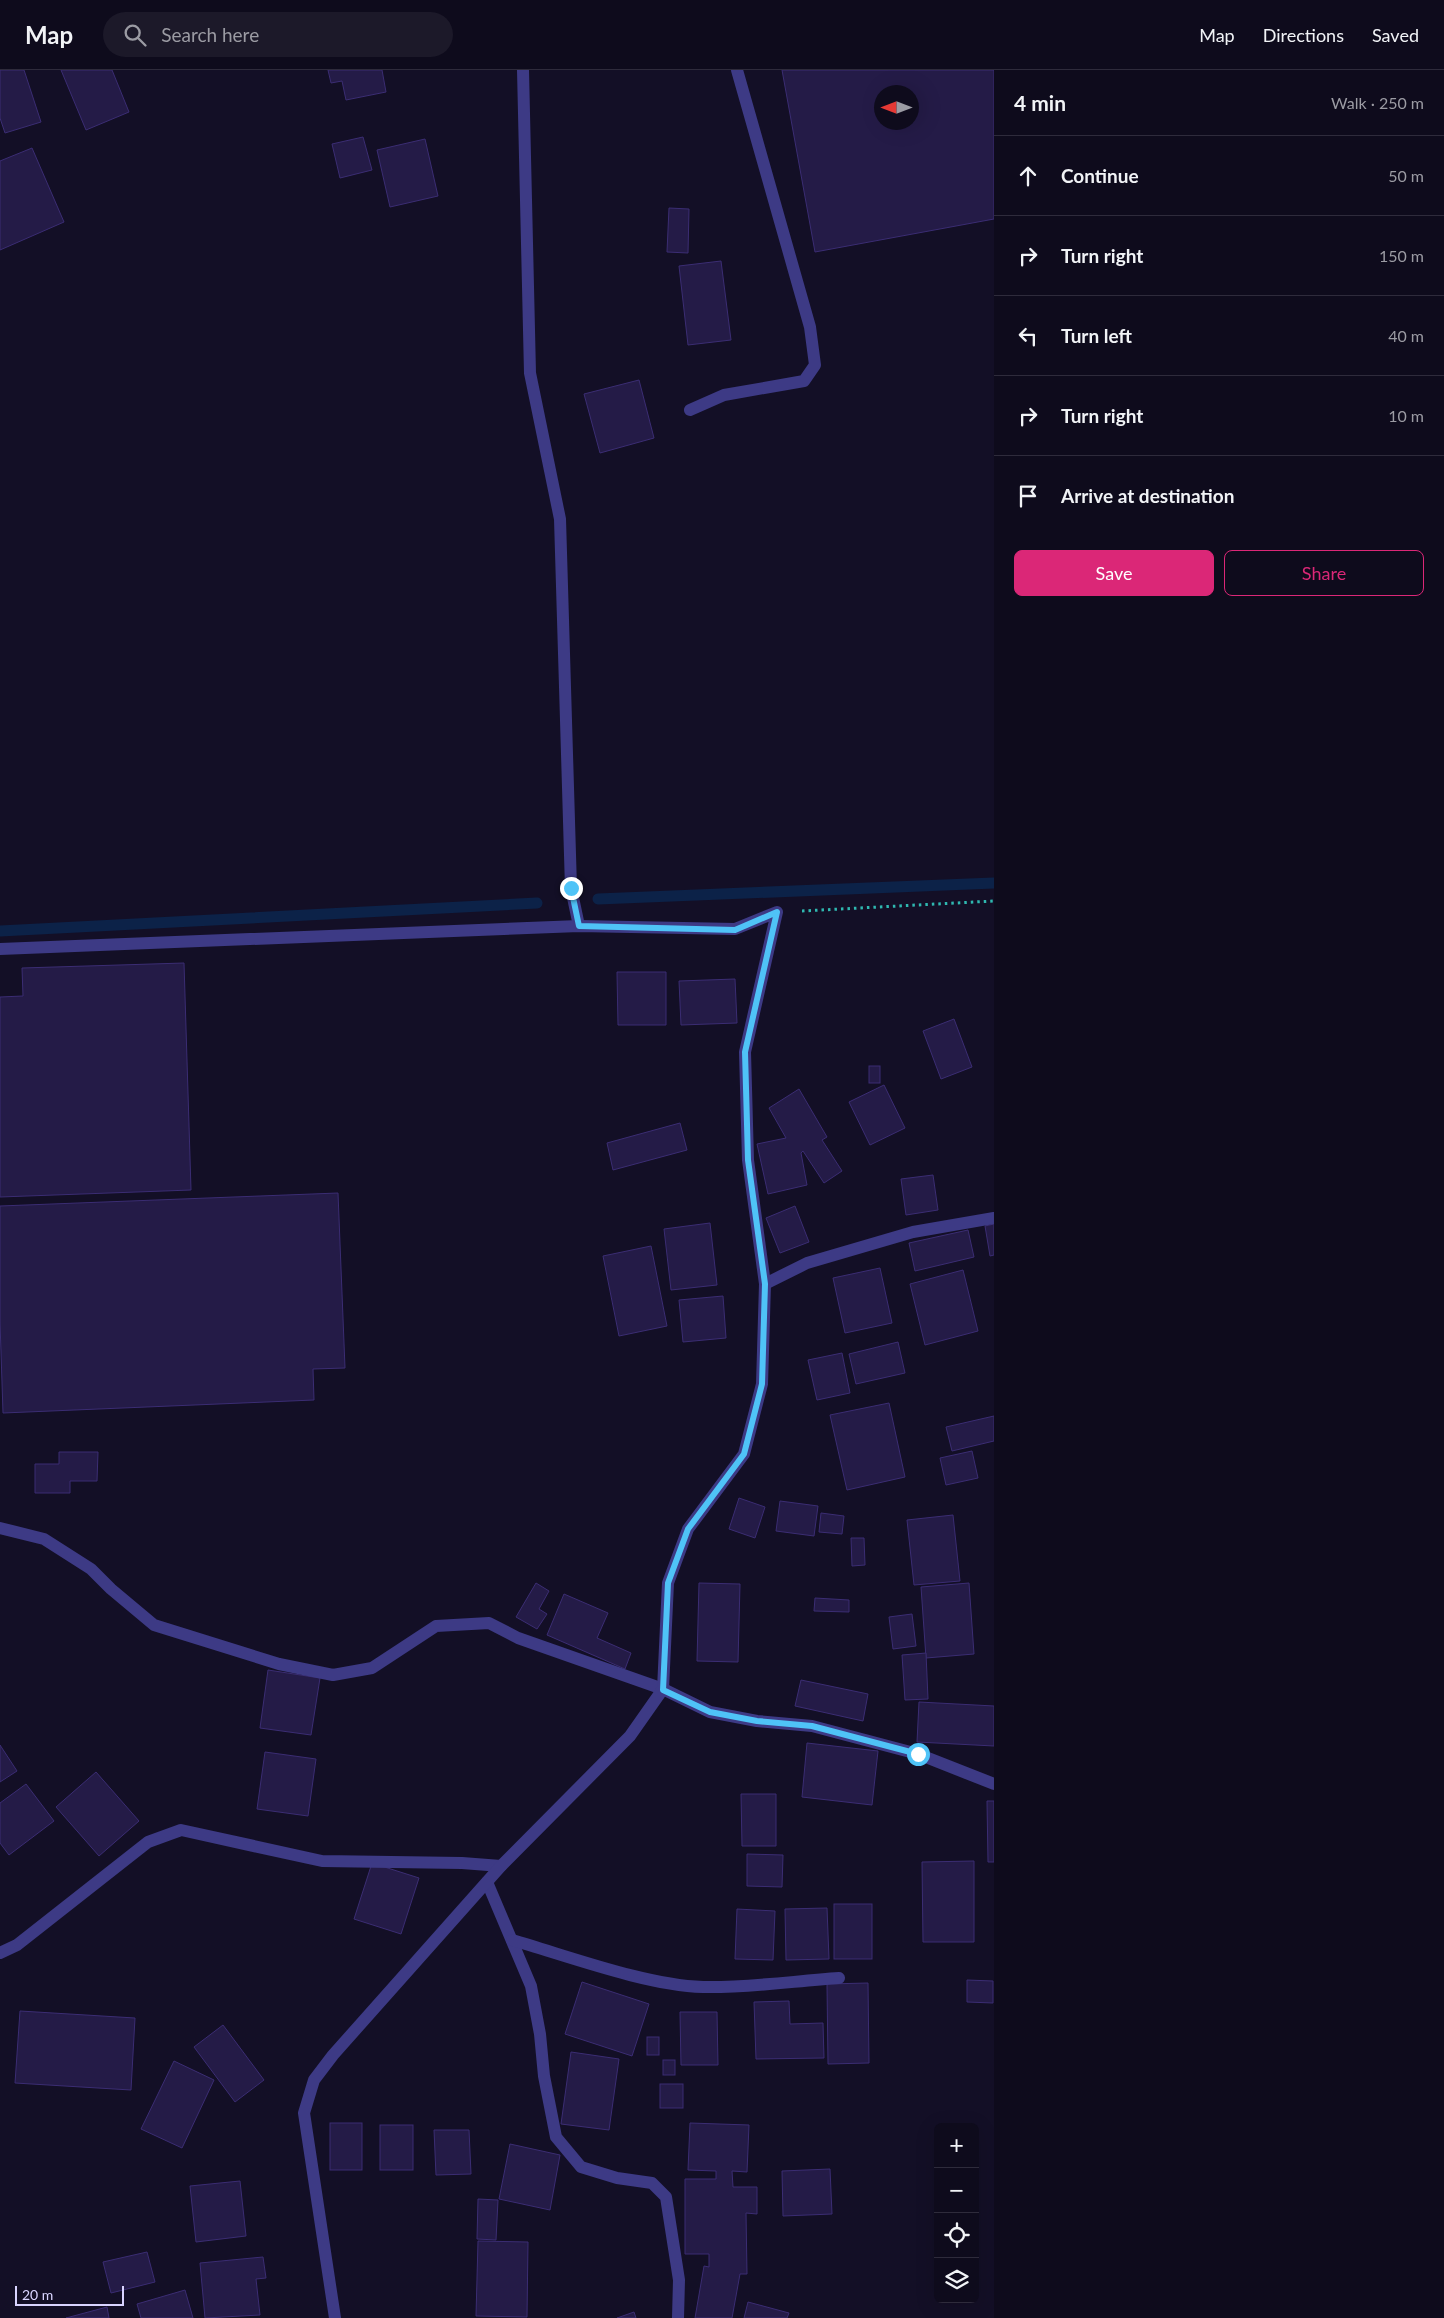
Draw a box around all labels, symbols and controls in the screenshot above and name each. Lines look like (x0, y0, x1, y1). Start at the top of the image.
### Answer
search box (103, 12, 453, 57)
text: Map (25, 20, 73, 49)
icon: search (121, 21, 149, 49)
text: Search here (161, 23, 259, 46)
text: Map (1199, 24, 1235, 46)
text: Directions (1263, 24, 1344, 46)
text: Saved (1372, 24, 1419, 46)
north arrow (874, 85, 919, 130)
text: 4 min (1014, 90, 1066, 115)
text: Walk · 250 m (1331, 93, 1424, 112)
icon: ahead (1014, 162, 1042, 190)
text: Continue (1061, 164, 1139, 187)
text: 50 m (1388, 166, 1424, 185)
icon: right (1014, 242, 1042, 270)
text: Turn right (1061, 244, 1143, 267)
text: 150 m (1379, 246, 1424, 265)
icon: left (1014, 322, 1042, 350)
text: Turn left (1061, 324, 1132, 347)
text: 40 m (1388, 326, 1424, 345)
icon: right (1014, 402, 1042, 430)
text: Turn right (1061, 404, 1143, 427)
text: 10 m (1388, 406, 1424, 425)
icon: arrive (1014, 482, 1042, 510)
text: Arrive at destination (1061, 484, 1234, 507)
button: Save (1014, 550, 1214, 596)
button: Share (1224, 550, 1424, 596)
route end (560, 877, 583, 900)
route start (907, 1743, 930, 1766)
map controls (934, 2123, 979, 2303)
button: + (934, 2123, 979, 2168)
button: − (934, 2168, 979, 2213)
button: locate (934, 2213, 979, 2258)
button: layers (934, 2258, 979, 2303)
scale bar (15, 2283, 124, 2306)
text: 20 m (22, 2286, 53, 2303)

